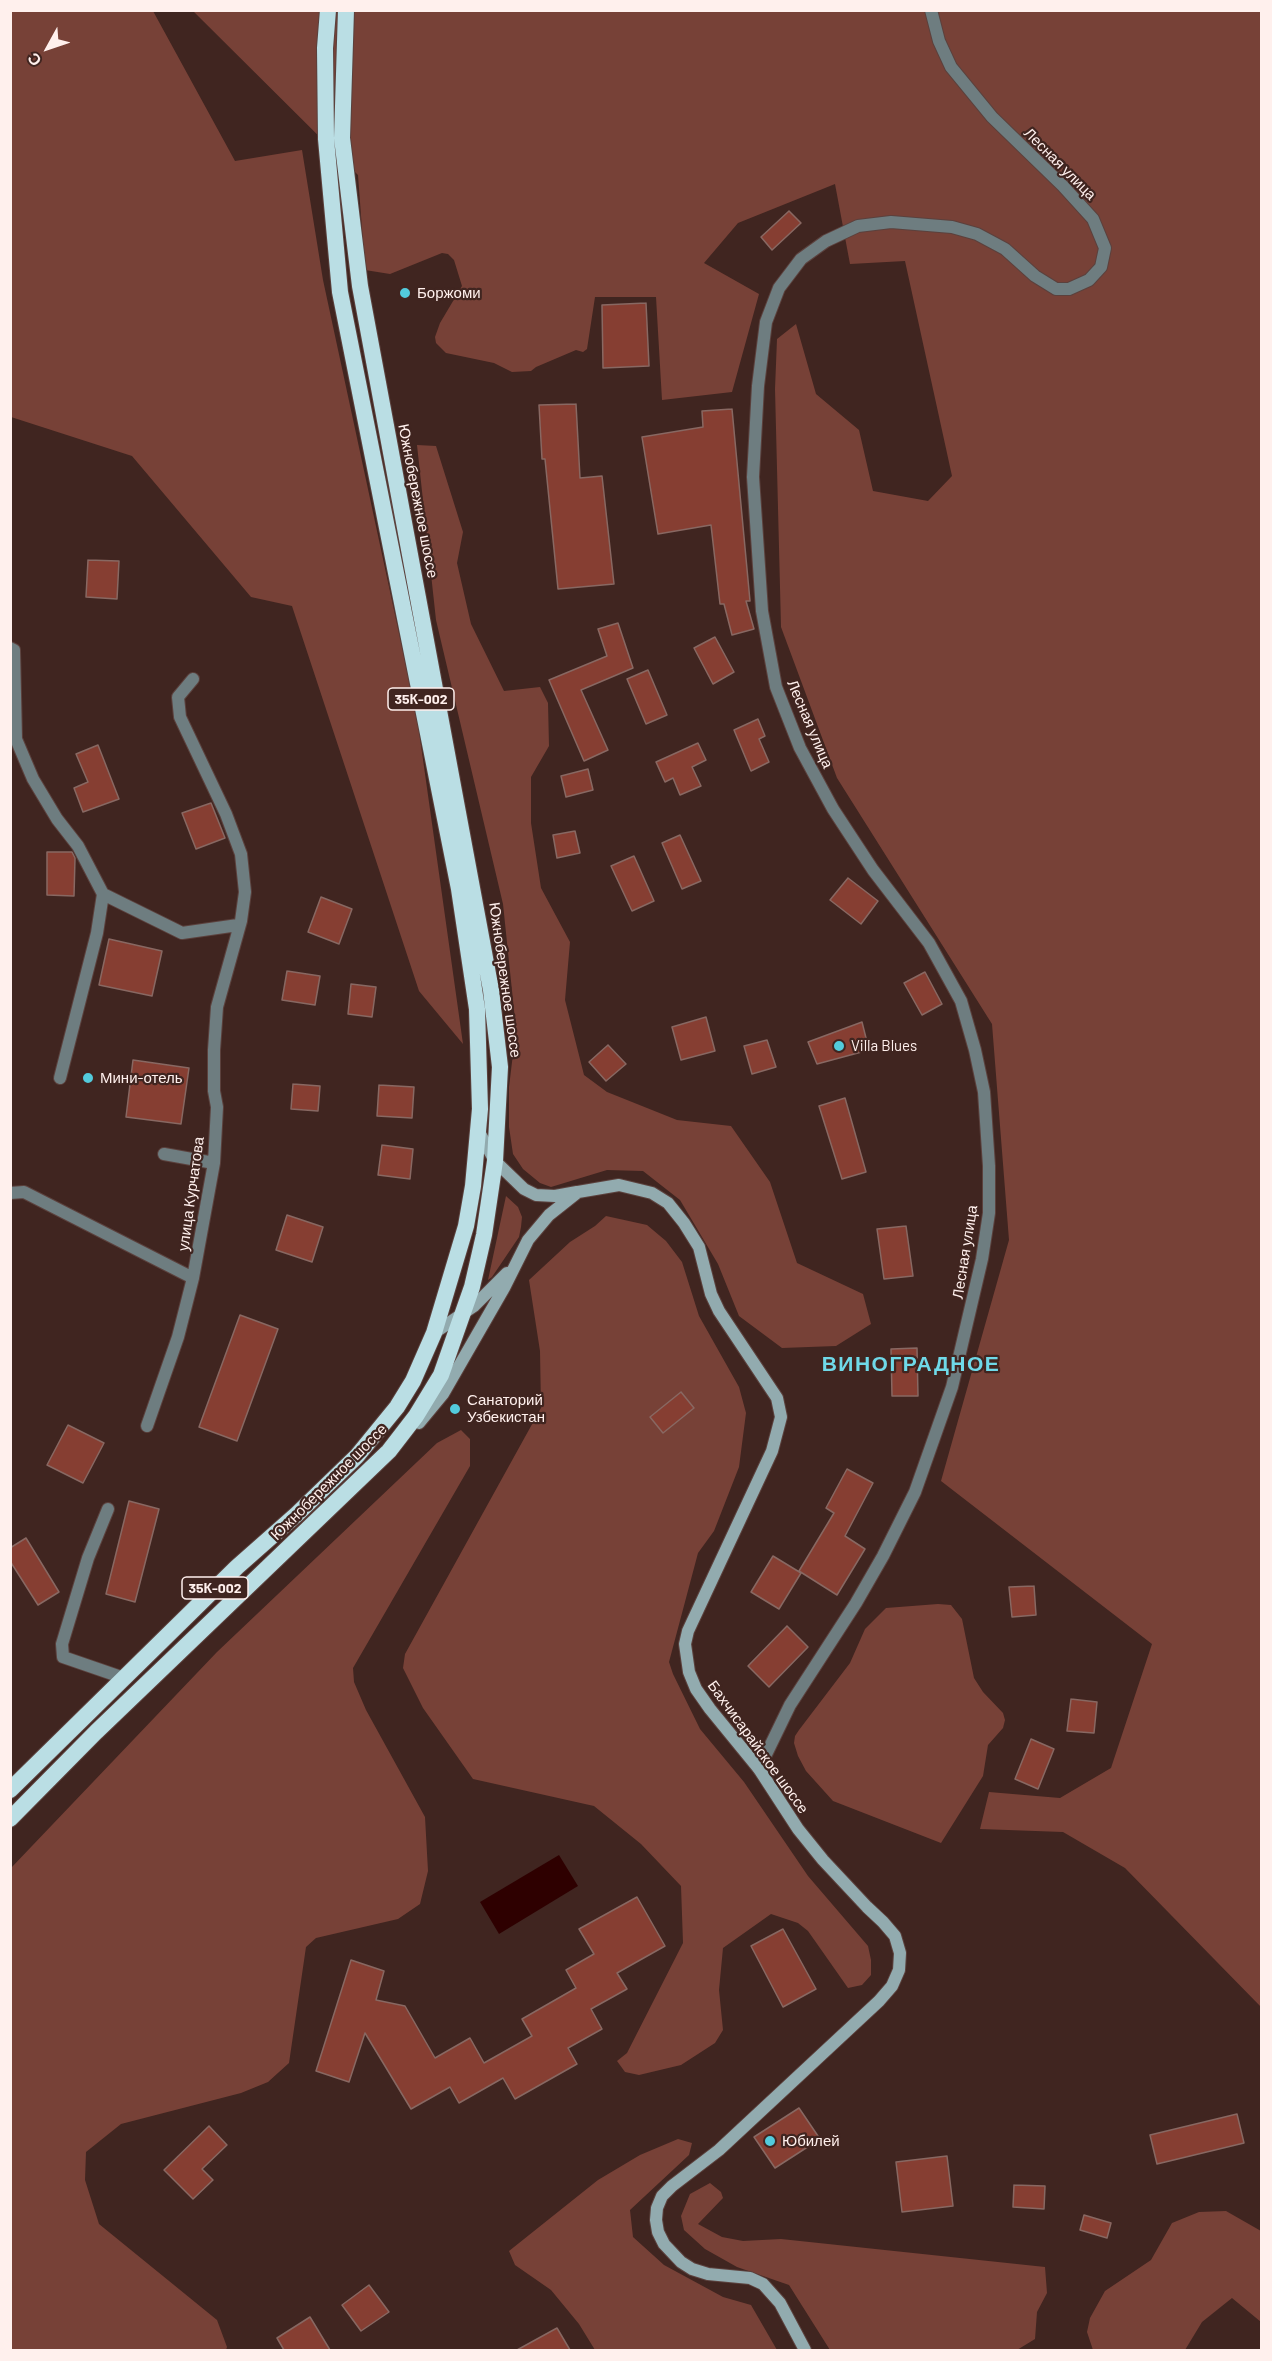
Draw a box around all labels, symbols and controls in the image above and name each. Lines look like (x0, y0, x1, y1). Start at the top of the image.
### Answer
north arrow (18, 18, 78, 78)
text: С (23, 49, 45, 70)
street label: Лесная улица (1020, 124, 1100, 204)
place label: Боржоми (417, 284, 481, 302)
marker: Боржоми (398, 286, 412, 300)
street label: Южнобережное шоссе (394, 422, 442, 580)
street label: Лесная улица (783, 677, 837, 771)
road number: 35К-002 (388, 688, 454, 710)
street label: Южнобережное шоссе (485, 901, 525, 1059)
place label: Villa Blues (851, 1037, 917, 1055)
marker: Villa Blues (832, 1039, 846, 1053)
place label: Мини-отель (100, 1069, 183, 1087)
marker: Мини-отель (81, 1071, 95, 1085)
street label: улица Курчатова (174, 1136, 208, 1252)
street label: Лесная улица (949, 1204, 981, 1300)
district label: ВИНОГРАДНОЕ (822, 1351, 1000, 1377)
place label: Санаторий Узбекистан (467, 1391, 545, 1426)
marker: Санаторий Узбекистан (448, 1402, 462, 1416)
street label: Южнобережное шоссе (267, 1420, 391, 1544)
road number: 35К-002 (182, 1577, 248, 1599)
street label: Бахчисарайское шоссе (704, 1677, 812, 1817)
place label: Юбилей (782, 2132, 840, 2150)
marker: Юбилей (763, 2134, 777, 2148)

